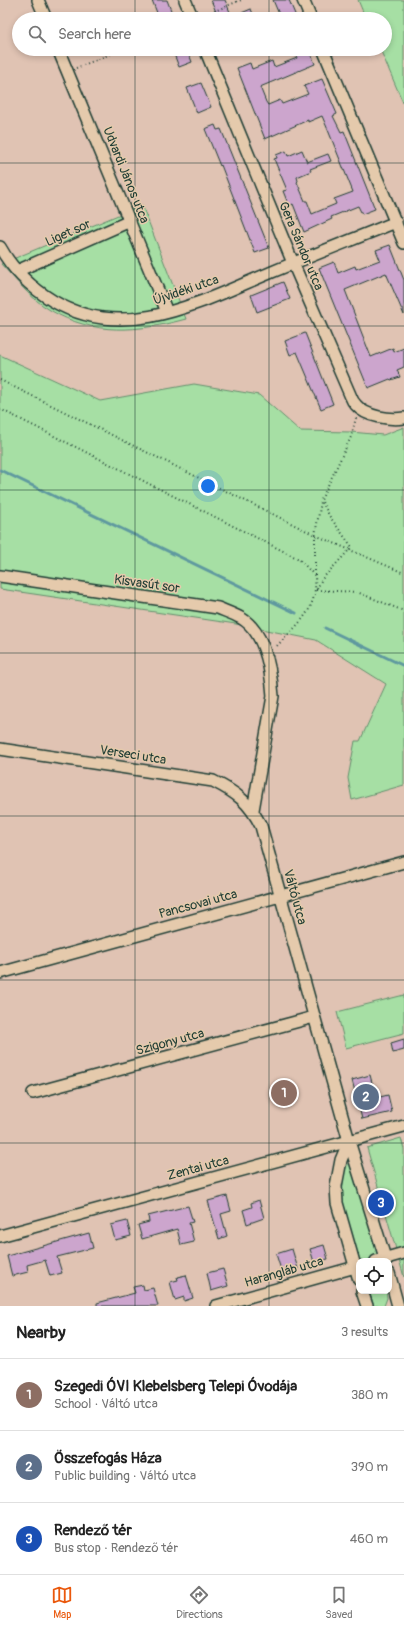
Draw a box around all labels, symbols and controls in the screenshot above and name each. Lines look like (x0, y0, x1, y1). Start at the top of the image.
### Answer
search box (12, 12, 392, 56)
icon: search (26, 23, 48, 45)
text: Search here (58, 25, 131, 44)
street label: Udvardi János utca (99, 124, 153, 226)
street label: Gera Sándor utca (275, 199, 327, 293)
street label: Liget sor (43, 216, 94, 250)
street label: Újvidéki utca (151, 271, 221, 309)
your location (198, 476, 218, 496)
street label: Kisvasút sor (113, 571, 181, 597)
street label: Verseci utca (99, 742, 167, 768)
street label: Váltó utca (280, 868, 310, 926)
street label: Pancsovai utca (157, 886, 239, 922)
street label: Szigony utca (134, 1025, 206, 1059)
pin: 1 (271, 1078, 297, 1108)
pin: 2 (353, 1082, 379, 1112)
street label: Zentai utca (165, 1152, 231, 1184)
pin: 3 (368, 1188, 394, 1218)
street label: Harangláb utca (243, 1253, 325, 1291)
map controls (356, 1258, 392, 1294)
button: locate (356, 1258, 392, 1294)
text: Nearby (16, 1322, 65, 1343)
text: 3 results (341, 1324, 388, 1340)
text: Szegedi ÓVI Klebelsberg Telepi Óvodája (54, 1377, 297, 1396)
text: 1 (26, 1387, 32, 1403)
text: 380 m (351, 1387, 388, 1403)
text: School · Váltó utca (54, 1396, 158, 1412)
text: Összefogás Háza (54, 1449, 162, 1468)
text: 2 (25, 1459, 33, 1475)
text: 390 m (351, 1459, 388, 1475)
text: Public building · Váltó utca (54, 1468, 196, 1484)
text: Rendező tér (54, 1521, 132, 1540)
text: 3 (25, 1531, 33, 1547)
text: 460 m (350, 1531, 388, 1547)
text: Bus stop · Rendező tér (54, 1540, 178, 1556)
tab: Map (51, 1584, 73, 1621)
tab: Directions (176, 1584, 223, 1621)
tab: Saved (325, 1584, 353, 1621)

